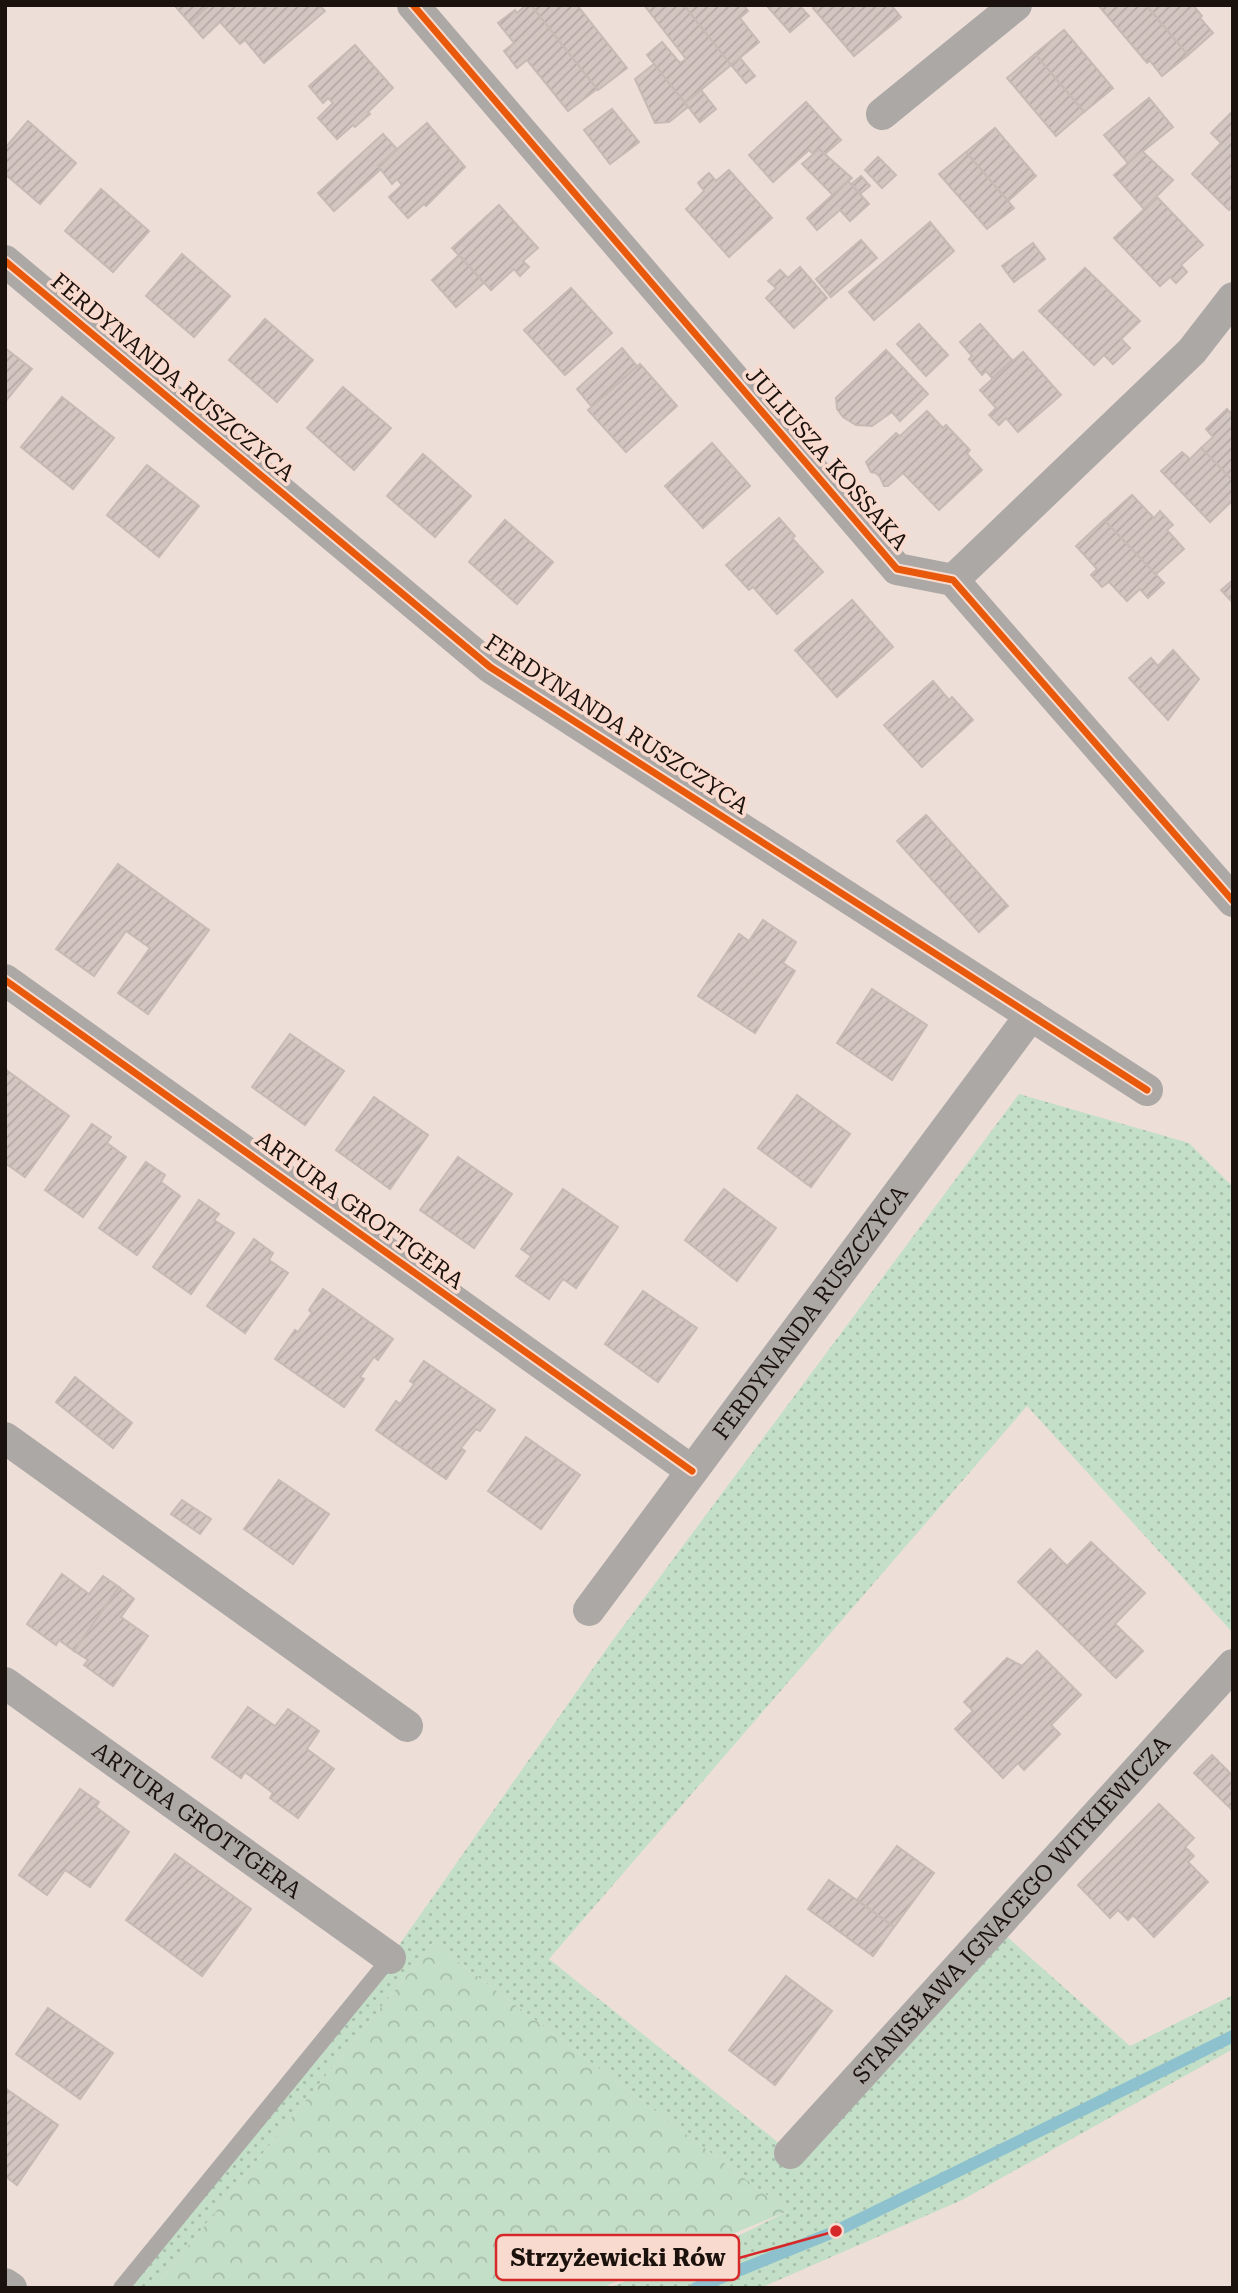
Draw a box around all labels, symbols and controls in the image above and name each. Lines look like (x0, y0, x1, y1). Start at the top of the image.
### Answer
street label: FERDYNANDA RUSZCZYCA (46, 268, 300, 487)
street label: JULIUSZA KOSSAKA (740, 361, 914, 556)
street label: FERDYNANDA RUSZCZYCA (480, 629, 754, 820)
street label: ARTURA GROTTGERA (250, 1126, 469, 1295)
street label: FERDYNANDA RUSZCZYCA (708, 1180, 914, 1445)
street label: STANISŁAWA IGNACEGO WITKIEWICZA (847, 1731, 1176, 2089)
street label: ARTURA GROTTGERA (87, 1737, 307, 1904)
callout: Strzyżewicki Rów (496, 2235, 739, 2280)
text: Strzyżewicki Rów (510, 2244, 726, 2272)

